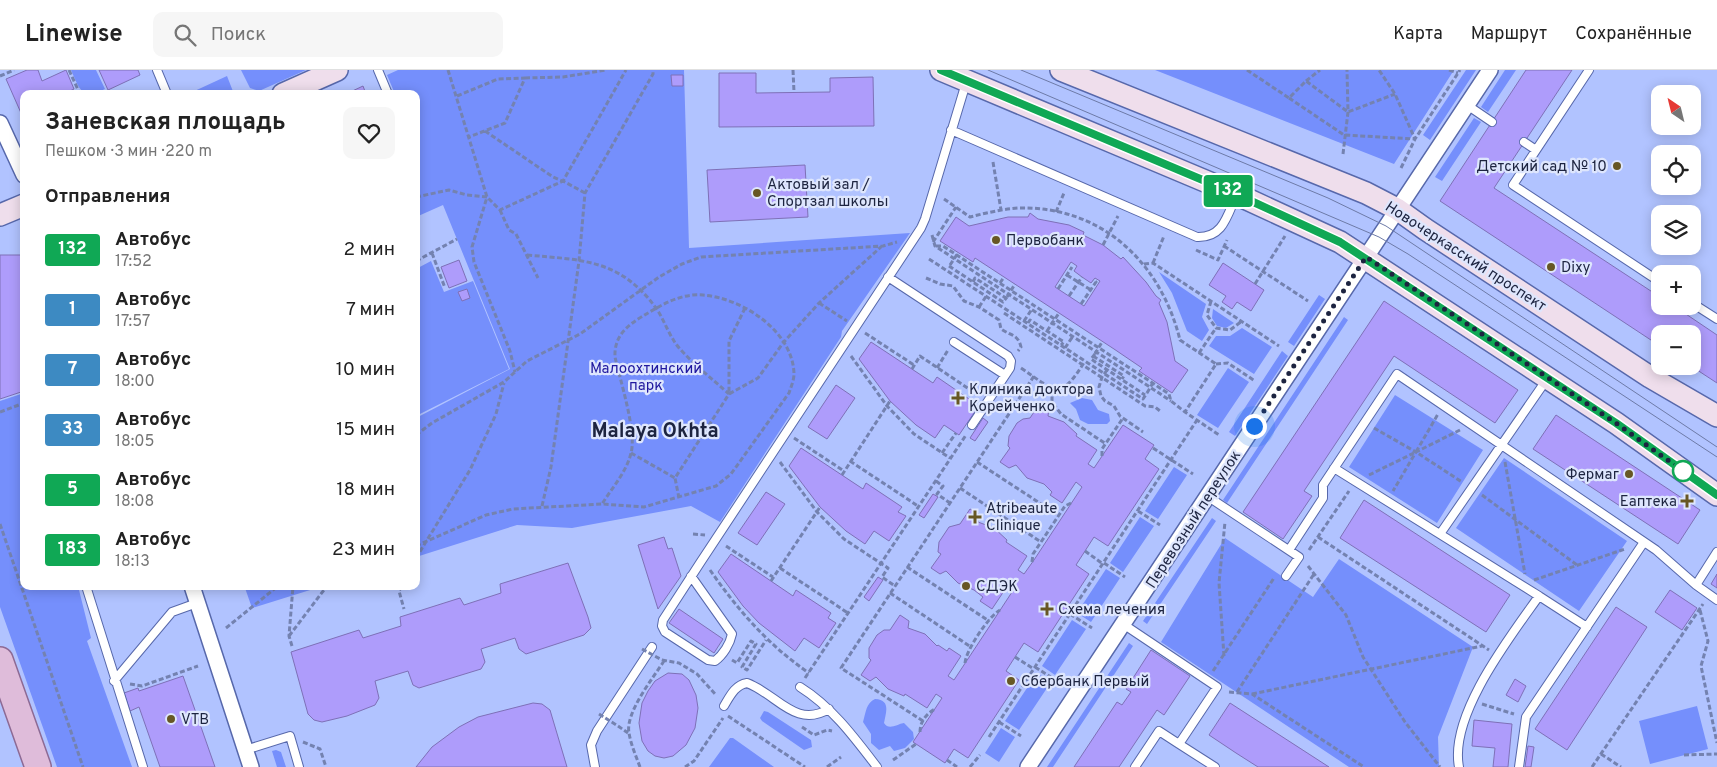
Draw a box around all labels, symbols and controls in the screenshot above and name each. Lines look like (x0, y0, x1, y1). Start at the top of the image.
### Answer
search box (153, 12, 503, 57)
text: Linewise (25, 20, 123, 50)
icon: search (171, 21, 199, 49)
text: Поиск (211, 23, 266, 47)
text: Карта (1393, 23, 1443, 46)
text: Маршрут (1471, 23, 1547, 46)
text: Сохранённые (1575, 23, 1692, 46)
north arrow (1651, 85, 1701, 135)
map controls (1651, 85, 1701, 375)
button: heart (343, 107, 395, 159)
text: Заневская площадь (45, 108, 286, 138)
text: Пешком · 3 мин · 220 m (45, 142, 212, 162)
button: locate (1651, 145, 1701, 195)
place label: Детский сад № 10 (1476, 158, 1607, 177)
marker: Детский сад № 10 (1611, 160, 1623, 172)
line badge: 132 (1199, 175, 1257, 207)
place label: Актовый зал / Спортзал школы (767, 176, 888, 212)
text: 132 (1214, 179, 1242, 202)
text: Отправления (45, 185, 171, 209)
marker: Актовый зал / Спортзал школы (751, 187, 763, 199)
street label: Новочеркасский проспект (1381, 198, 1550, 317)
button: layers (1651, 205, 1701, 255)
text: Автобус (115, 228, 191, 252)
place label: Первобанк (1006, 232, 1084, 251)
marker: Первобанк (990, 234, 1002, 246)
text: 132 (58, 238, 87, 261)
text: 2 мин (343, 238, 395, 262)
text: 17:52 (115, 252, 152, 272)
place label: Dixy (1561, 259, 1591, 278)
marker: Dixy (1545, 261, 1557, 273)
button: + (1651, 265, 1701, 315)
text: Автобус (115, 288, 191, 312)
text: 1 (69, 298, 76, 321)
text: 7 мин (346, 298, 395, 322)
text: 17:57 (115, 312, 150, 332)
button: − (1651, 325, 1701, 375)
text: Автобус (115, 348, 191, 372)
text: 7 (68, 358, 77, 381)
text: 10 мин (336, 358, 395, 382)
park label: Малоохтинский парк (590, 360, 702, 396)
text: 18:00 (115, 372, 155, 392)
place label: Клиника доктора Корейченко (969, 381, 1093, 417)
marker: Клиника доктора Корейченко (951, 391, 965, 405)
text: Автобус (115, 408, 191, 432)
your location (1242, 414, 1267, 439)
text: 33 (62, 418, 83, 441)
text: 15 мин (336, 418, 395, 442)
district label: Malaya Okhta (591, 419, 719, 445)
text: 18:05 (115, 432, 155, 452)
street label: Перевозный переулок (1142, 447, 1246, 592)
unlabelled marker (1672, 460, 1694, 482)
place label: Фермаг (1566, 466, 1619, 485)
text: Автобус (115, 468, 191, 492)
marker: Фермаг (1623, 468, 1635, 480)
text: 5 (67, 478, 78, 501)
text: 18 мин (336, 478, 395, 502)
text: 18:08 (115, 492, 154, 512)
place label: Еаптека (1620, 493, 1677, 512)
marker: Еаптека (1681, 495, 1693, 507)
place label: Atribeaute Clinique (986, 500, 1057, 536)
marker: Atribeaute Clinique (968, 510, 982, 524)
text: Автобус (115, 528, 191, 552)
text: 183 (58, 538, 87, 561)
text: 23 мин (332, 538, 395, 562)
text: 18:13 (115, 552, 150, 572)
place label: СДЭК (976, 578, 1018, 597)
marker: СДЭК (960, 580, 972, 592)
place label: Схема лечения (1058, 601, 1165, 620)
marker: Схема лечения (1040, 602, 1054, 616)
place label: Сбербанк Первый (1021, 673, 1149, 692)
marker: Сбербанк Первый (1005, 675, 1017, 687)
place label: VTB (181, 711, 209, 730)
marker: VTB (165, 713, 177, 725)

